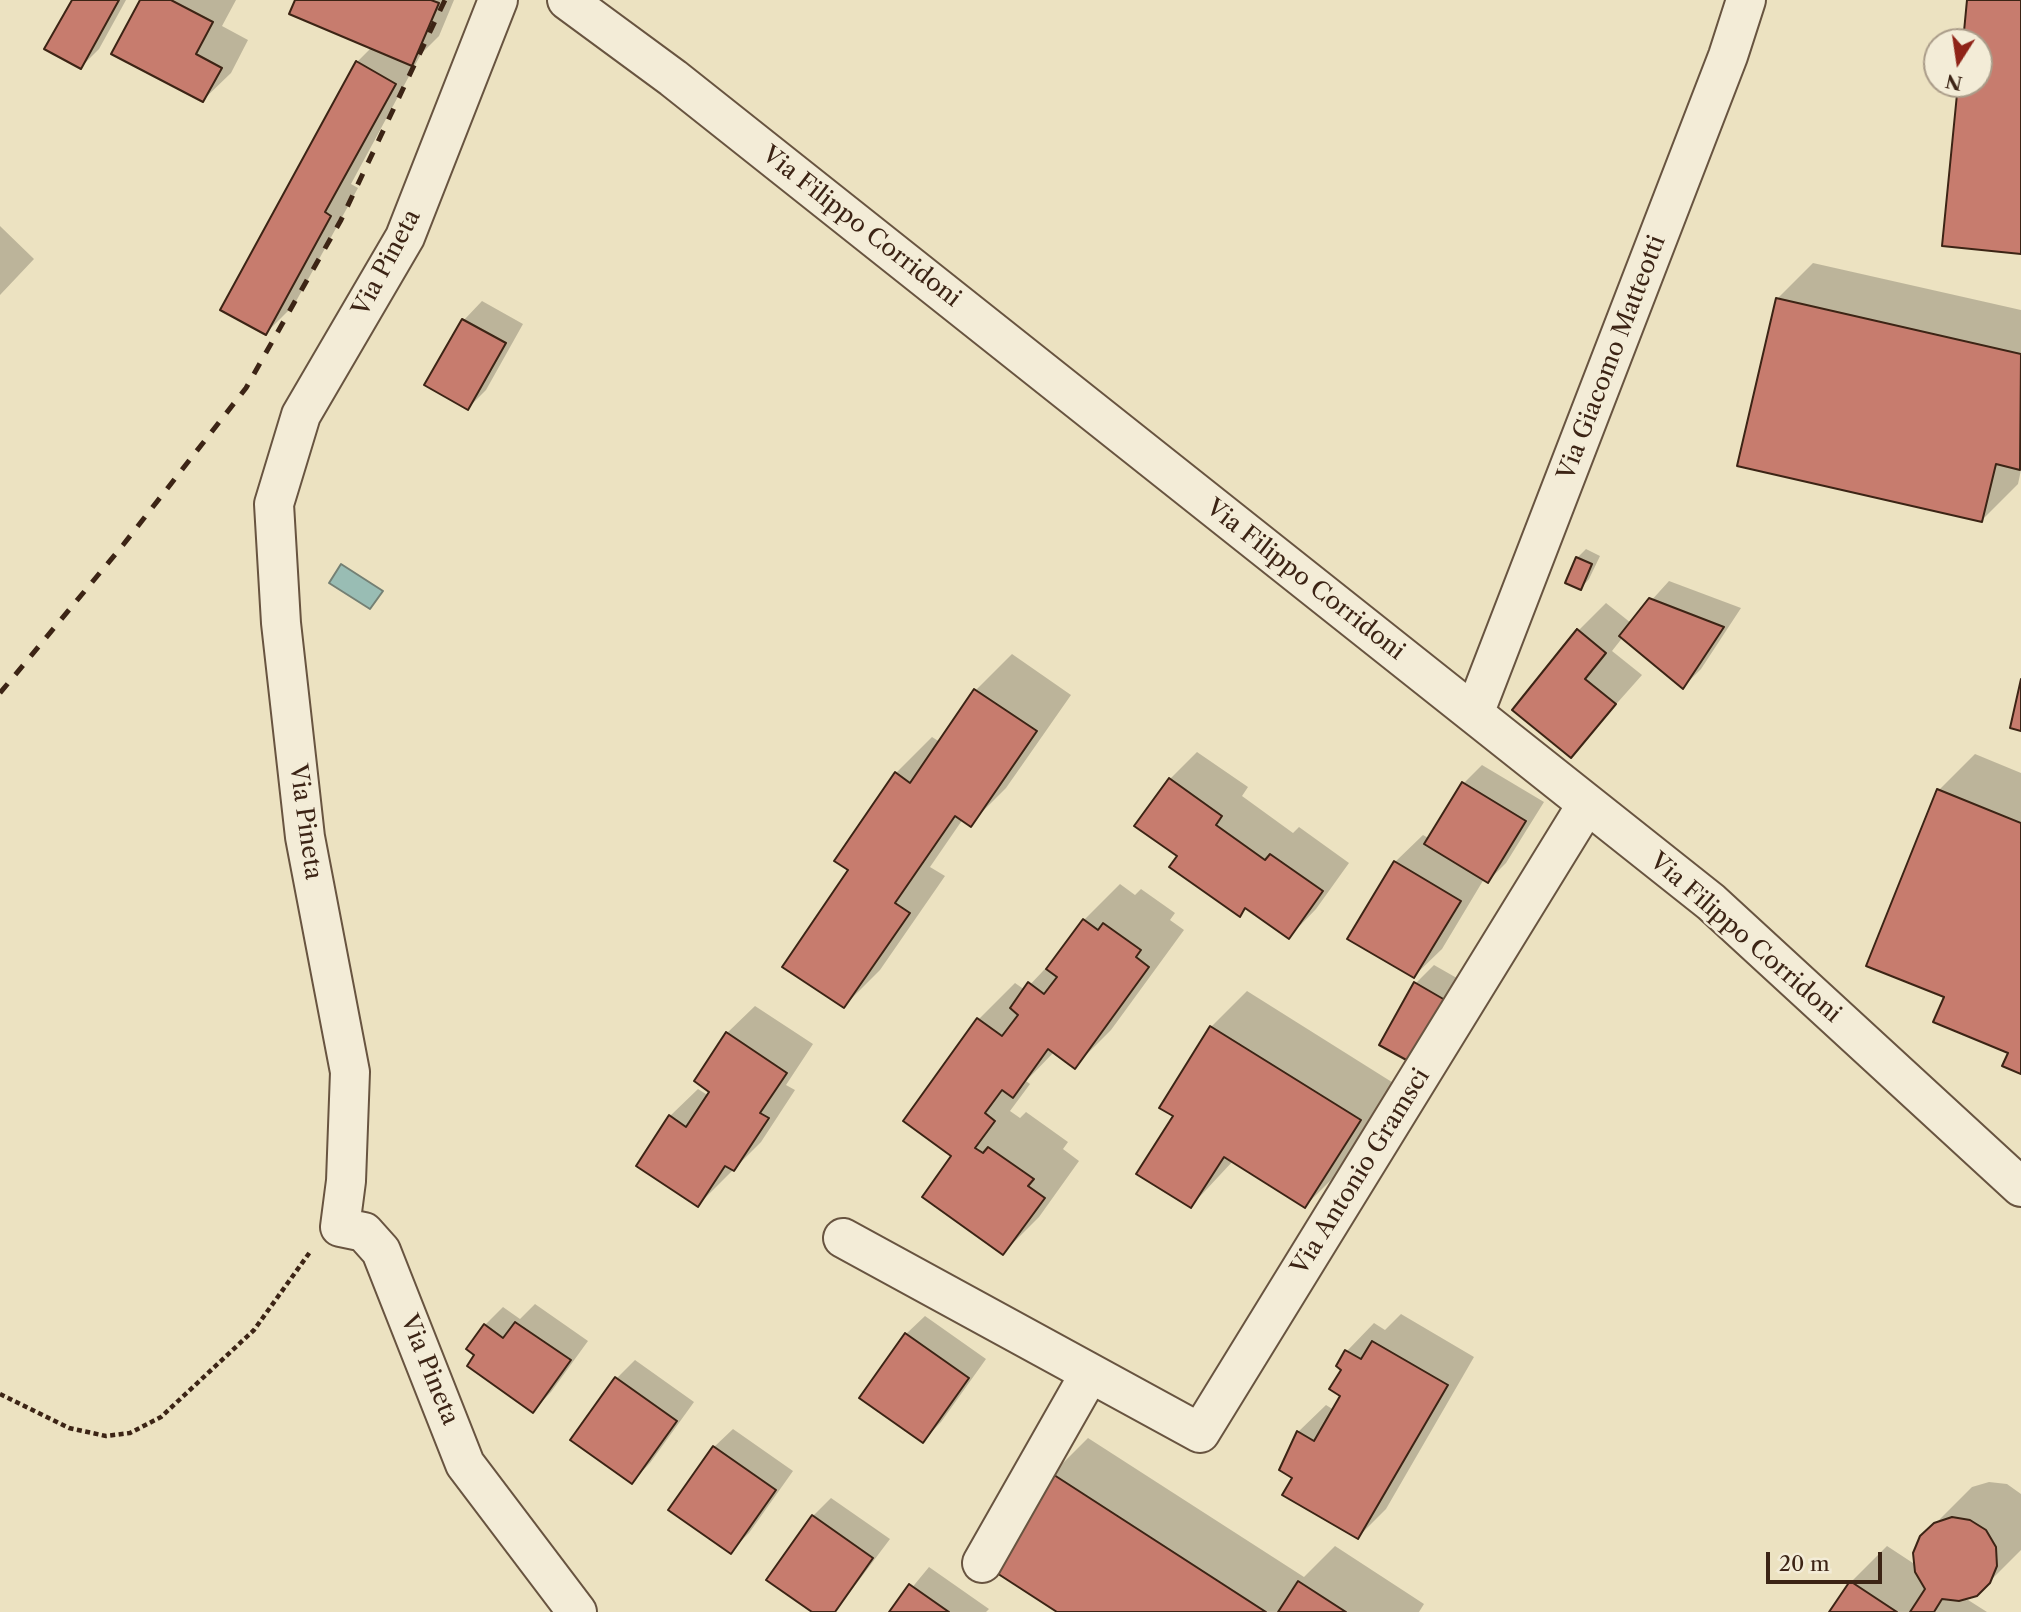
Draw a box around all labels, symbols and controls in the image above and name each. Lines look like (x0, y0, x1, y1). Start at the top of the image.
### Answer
north arrow (1923, 28, 1993, 98)
text: N (1943, 69, 1964, 95)
street label: Via Filippo Corridoni (756, 141, 966, 313)
street label: Via Pineta (347, 205, 427, 321)
street label: Via Giacomo Matteotti (1552, 232, 1672, 484)
street label: Via Filippo Corridoni (1200, 494, 1410, 666)
street label: Via Pineta (283, 762, 327, 882)
street label: Via Filippo Corridoni (1643, 847, 1847, 1029)
street label: Via Antonio Gramsci (1286, 1064, 1436, 1280)
street label: Via Pineta (394, 1311, 464, 1429)
scale bar (1769, 1538, 1884, 1582)
text: 20 m (1779, 1551, 1830, 1576)

